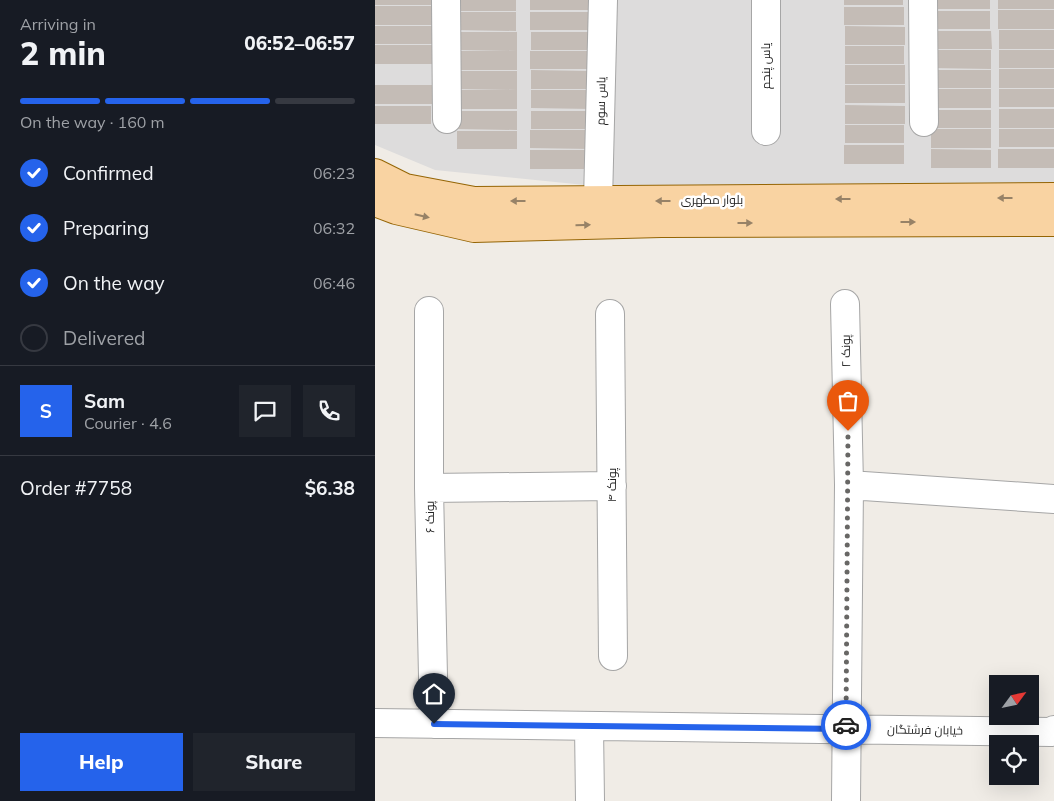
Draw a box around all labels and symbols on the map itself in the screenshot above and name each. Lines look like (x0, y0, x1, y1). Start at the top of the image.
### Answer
street label: یاس پنجم (758, 42, 775, 89)
street label: یاس سوم (593, 76, 609, 126)
street label: بلوار مطهری (681, 192, 743, 207)
one-way arrow (997, 194, 1013, 202)
one-way arrow (835, 195, 851, 203)
one-way arrow (510, 197, 526, 205)
one-way arrow (655, 197, 671, 205)
one-way arrow (414, 212, 429, 220)
one-way arrow (900, 218, 916, 226)
one-way arrow (737, 219, 753, 227)
one-way arrow (575, 221, 591, 229)
street label: پونک ۲ (838, 334, 855, 367)
pin (827, 380, 869, 431)
street label: پونک ۴ (604, 467, 621, 502)
street label: پونک ۶ (422, 500, 439, 533)
pin (413, 673, 455, 724)
north arrow (989, 675, 1039, 725)
courier (821, 700, 871, 750)
street label: خیابان فرشتگان (887, 721, 963, 738)

